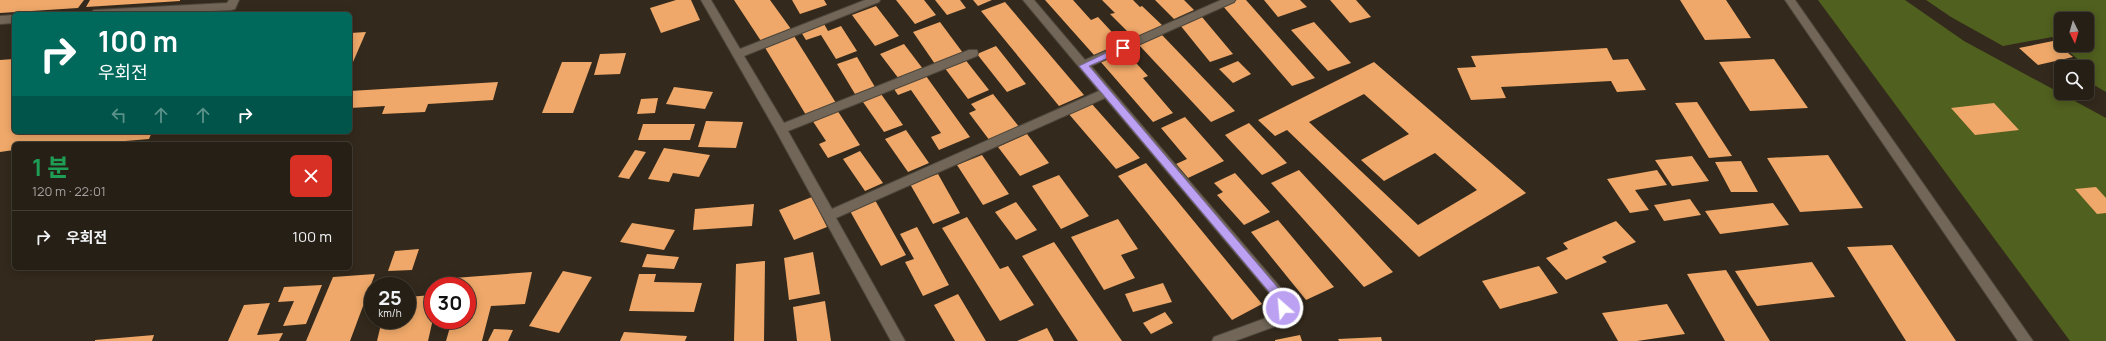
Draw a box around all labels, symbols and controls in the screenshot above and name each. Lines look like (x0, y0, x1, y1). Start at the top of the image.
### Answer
north arrow (2054, 12, 2094, 52)
map controls (2054, 12, 2094, 100)
text: 100 m (98, 22, 178, 60)
icon: right (32, 28, 84, 80)
pin (1106, 31, 1140, 65)
icon: arrive (1112, 37, 1134, 59)
text: 우회전 (98, 60, 148, 84)
button: search (2054, 60, 2094, 100)
icon: left (108, 104, 130, 126)
icon: ahead (150, 104, 172, 126)
icon: ahead (192, 104, 214, 126)
icon: right (234, 104, 256, 126)
text: 1 분 (32, 150, 69, 183)
button: close (290, 155, 332, 197)
text: 120 m · 22:01 (32, 182, 106, 200)
icon: right (32, 226, 54, 248)
text: 100 m (292, 226, 332, 247)
text: 우회전 (66, 227, 107, 248)
speed limit sign: 30 (424, 277, 476, 329)
text: 25 (378, 284, 402, 311)
position arrow (1262, 287, 1304, 329)
text: km/h (378, 306, 402, 320)

